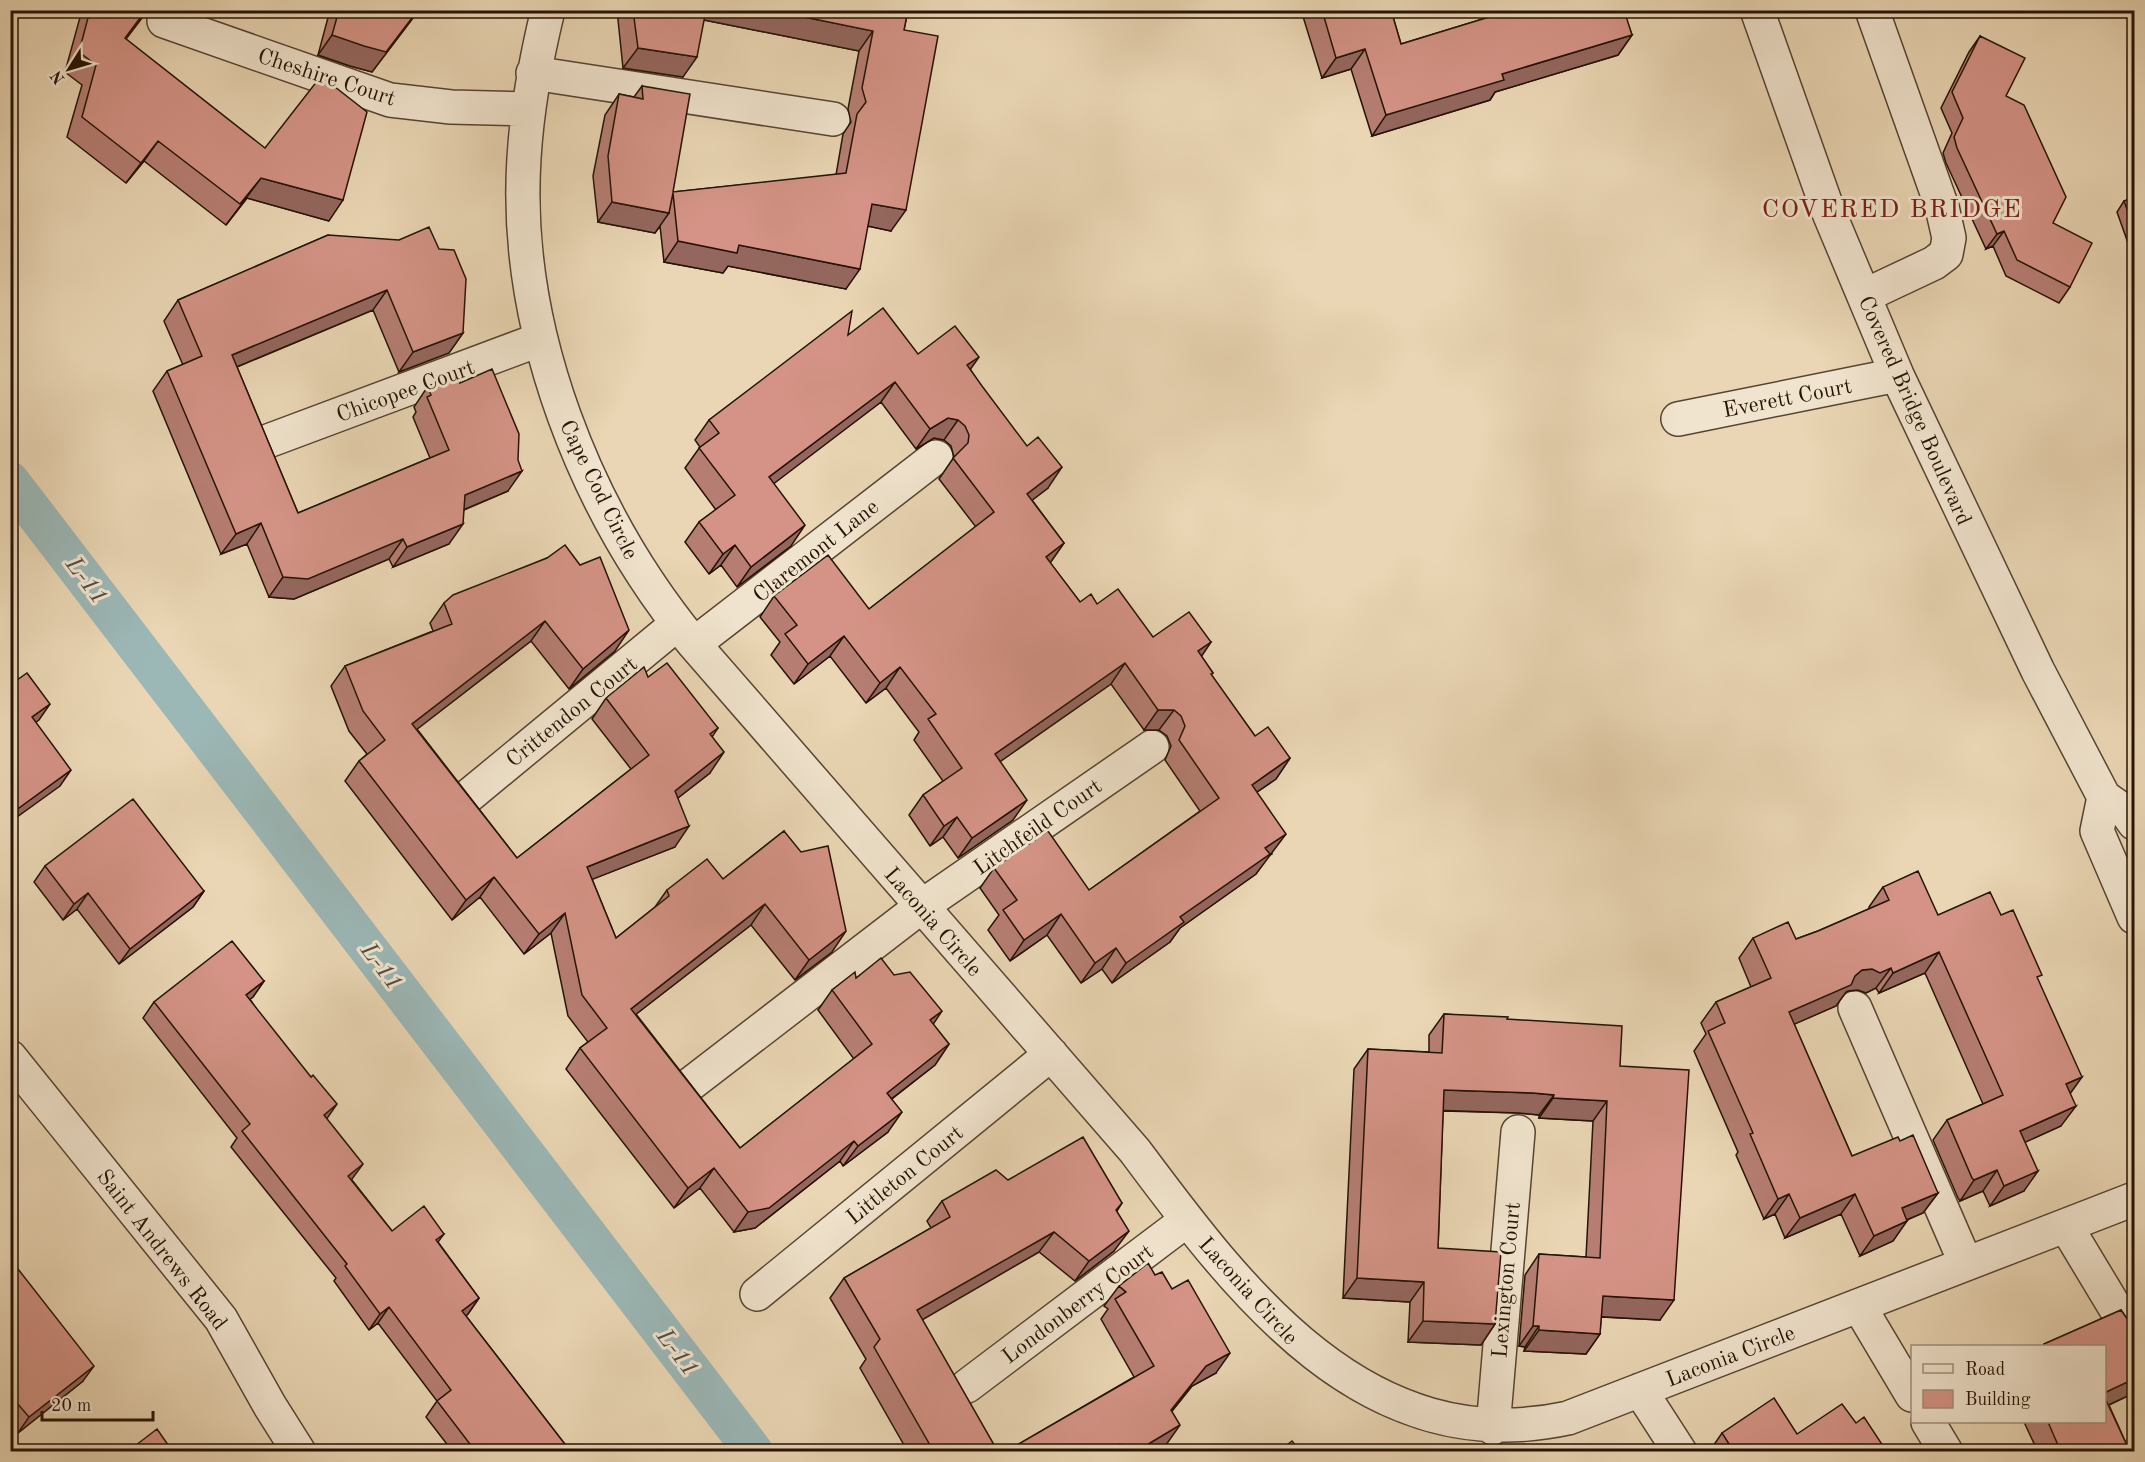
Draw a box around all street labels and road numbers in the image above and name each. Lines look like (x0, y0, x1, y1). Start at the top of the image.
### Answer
street label: Cheshire Court (255, 45, 398, 111)
street label: Covered Bridge Boulevard (1854, 293, 1975, 529)
street label: Chicopee Court (334, 357, 478, 427)
street label: Everett Court (1721, 376, 1854, 422)
street label: Cape Cod Circle (555, 417, 641, 563)
street label: Claremont Lane (749, 496, 883, 607)
street label: Crittendon Court (503, 653, 642, 772)
street label: Litchfeild Court (970, 775, 1106, 880)
street label: Laconia Circle (879, 864, 986, 981)
street label: Littleton Court (843, 1122, 968, 1229)
street label: Saint Andrews Road (92, 1166, 231, 1335)
street label: Lexington Court (1489, 1201, 1525, 1359)
street label: Laconia Circle (1194, 1233, 1301, 1349)
street label: Londonberry Court (998, 1241, 1158, 1369)
street label: Laconia Circle (1663, 1322, 1798, 1392)

